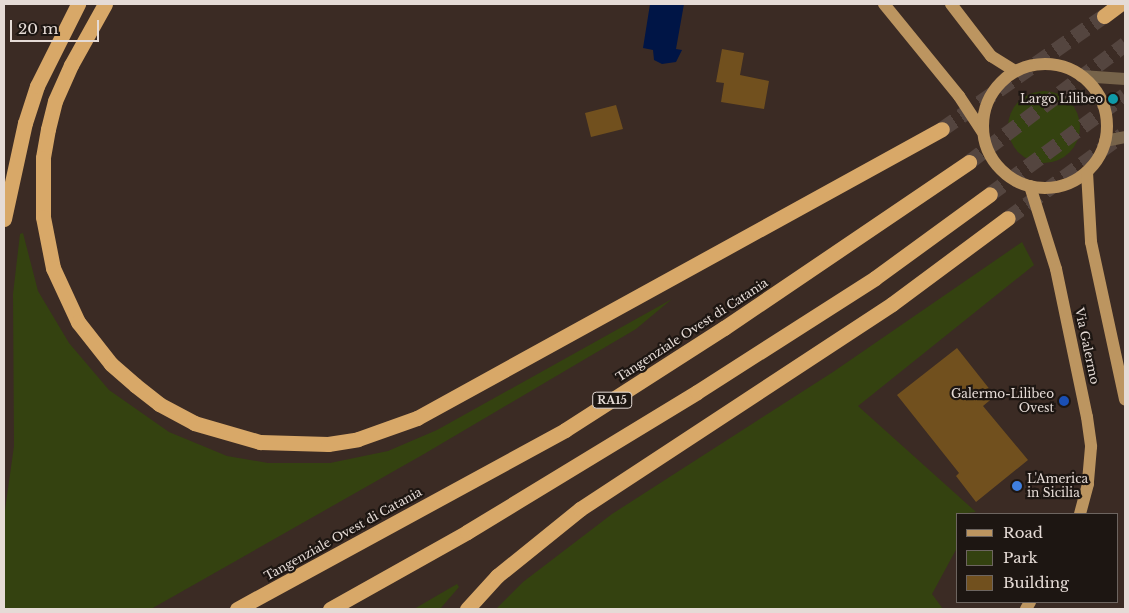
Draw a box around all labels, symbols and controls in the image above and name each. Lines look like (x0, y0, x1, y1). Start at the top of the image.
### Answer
scale bar (12, 10, 101, 42)
text: 20 m (18, 19, 58, 38)
place label: Largo Lilibeo (1020, 92, 1103, 106)
marker: Largo Lilibeo (1107, 93, 1119, 105)
street label: Tangenziale Ovest di Catania (613, 275, 771, 385)
street label: Via Galermo (1072, 306, 1102, 386)
place label: Galermo-Lilibeo Ovest (951, 387, 1054, 415)
road number: RA15 (592, 392, 632, 408)
marker: Galermo-Lilibeo Ovest (1058, 395, 1070, 407)
place label: L'America in Sicilia (1027, 472, 1088, 500)
marker: L'America in Sicilia (1011, 480, 1023, 492)
street label: Tangenziale Ovest di Catania (262, 485, 424, 583)
legend (956, 513, 1119, 603)
text: Road (1003, 523, 1043, 542)
text: Park (1003, 548, 1038, 567)
text: Building (1003, 573, 1069, 592)

